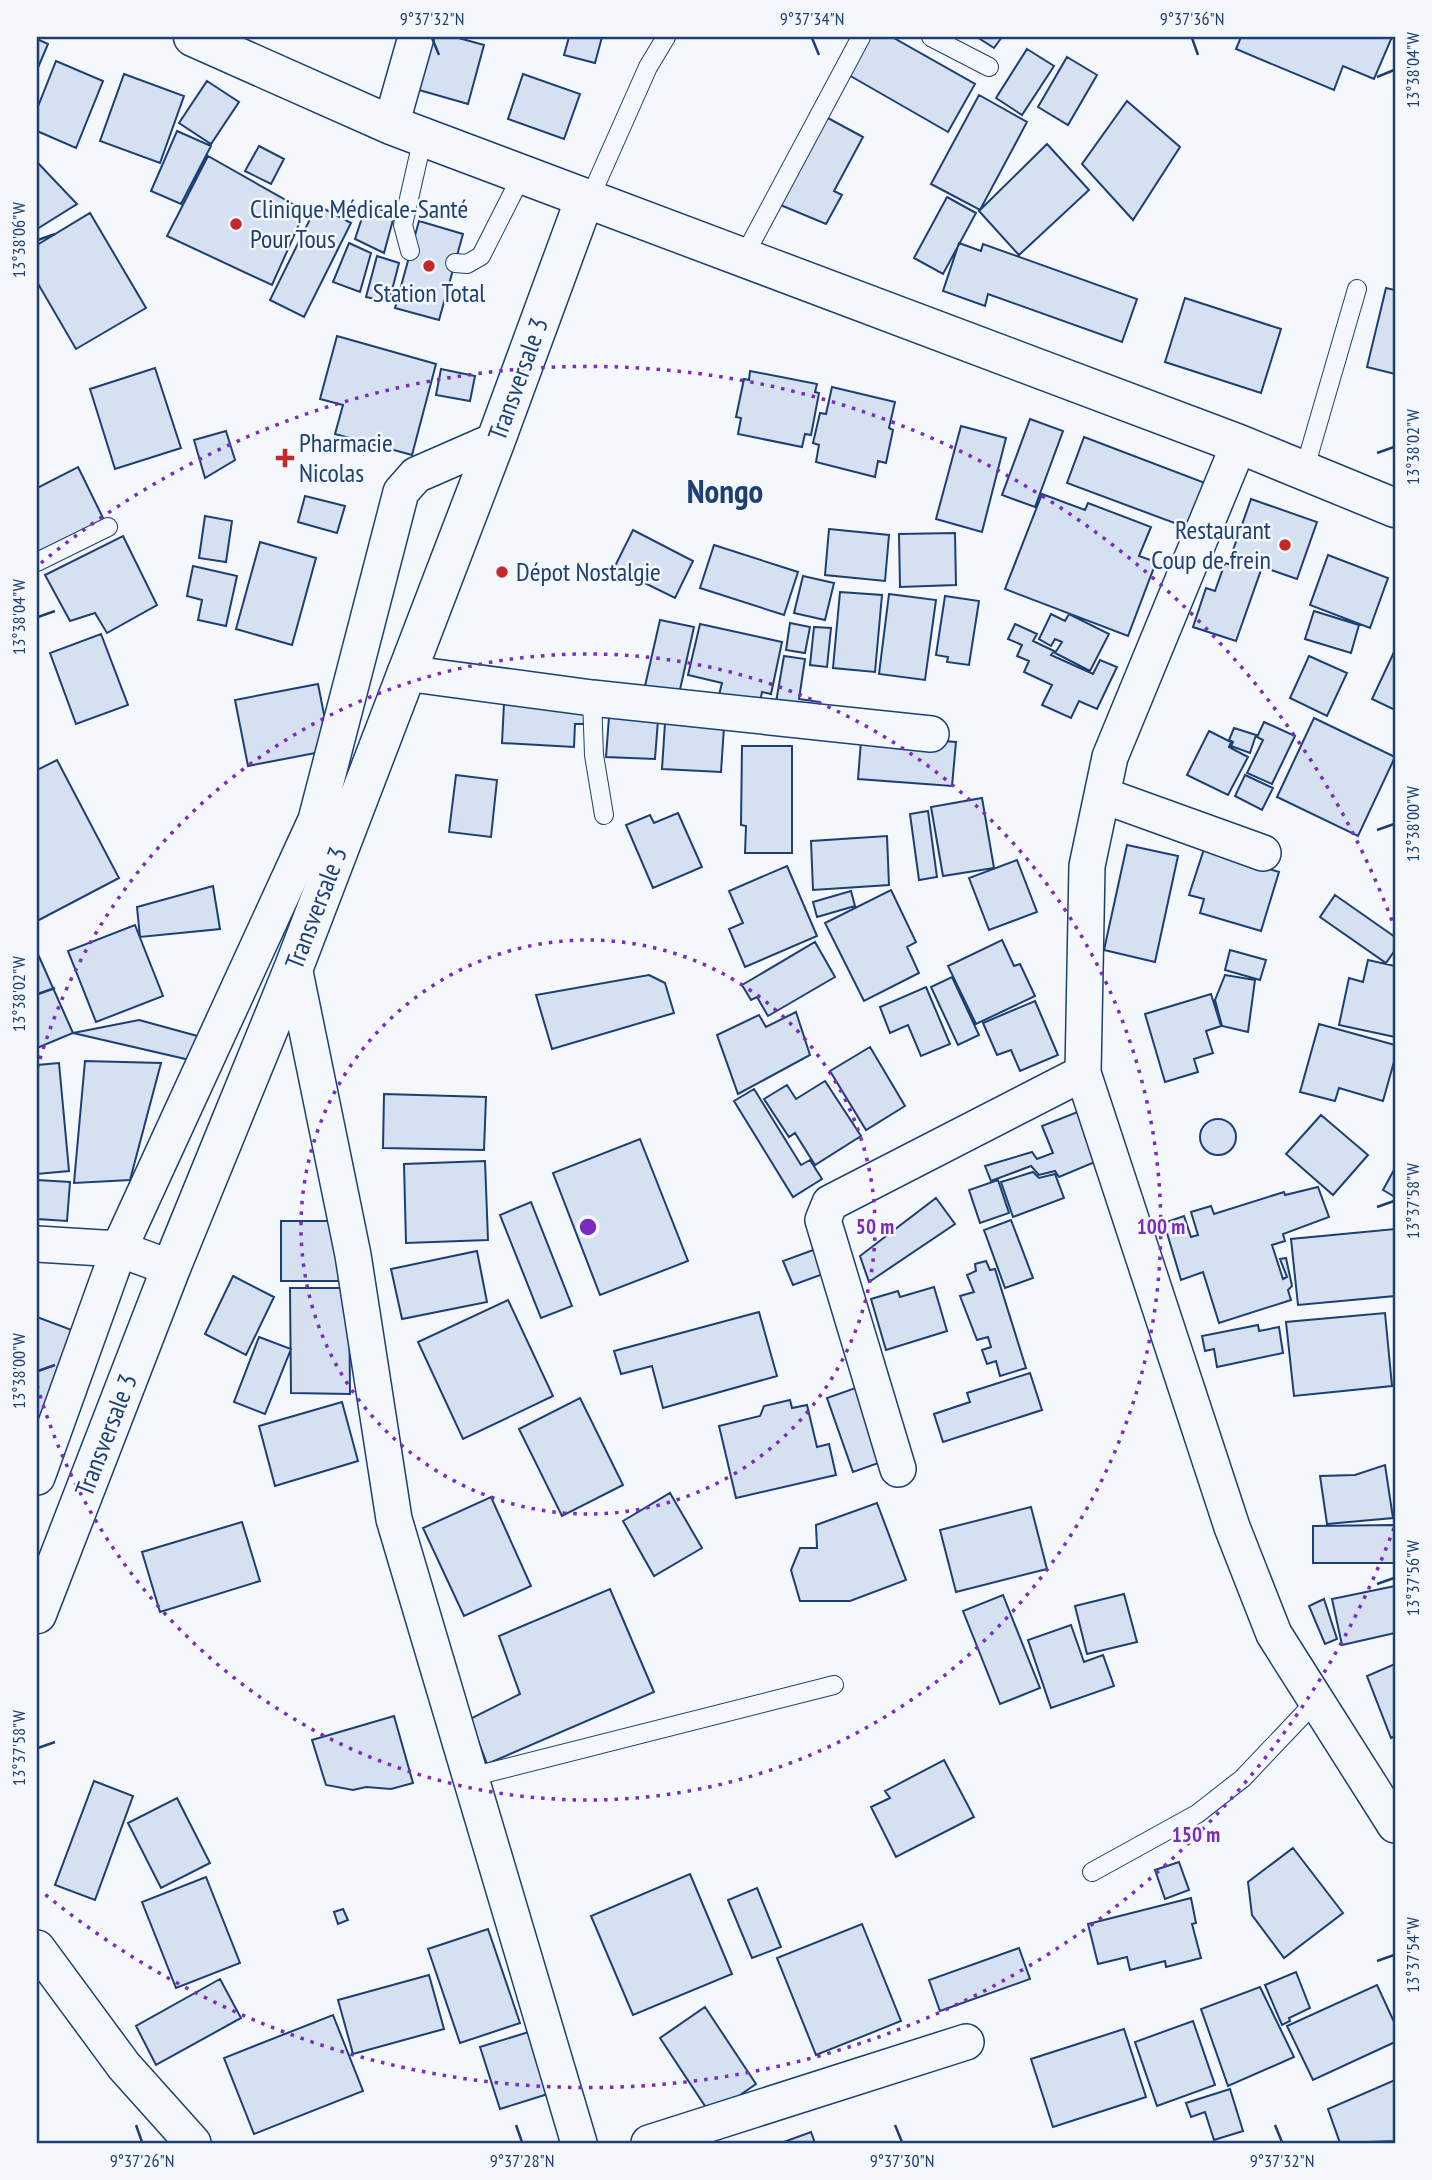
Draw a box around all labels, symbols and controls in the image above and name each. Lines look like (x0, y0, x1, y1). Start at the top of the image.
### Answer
text: 9°37'32"N (400, 7, 464, 30)
text: 9°37'34"N (780, 7, 844, 30)
text: 9°37'36"N (1160, 7, 1224, 30)
text: 13°38'04"W (1401, 32, 1424, 108)
place label: Clinique Médicale-Santé Pour Tous (250, 192, 468, 255)
text: 13°38'06"W (7, 202, 30, 278)
marker: Clinique Médicale-Santé Pour Tous (228, 216, 244, 232)
marker: Station Total (421, 258, 437, 274)
place label: Station Total (373, 276, 485, 309)
street label: Transversale 3 (480, 313, 555, 445)
text: 13°38'02"W (1401, 409, 1424, 485)
place label: Pharmacie Nicolas (299, 426, 393, 489)
marker: Pharmacie Nicolas (277, 450, 293, 466)
district label: Nongo (687, 469, 763, 512)
place label: Restaurant Coup de frein (1151, 513, 1271, 576)
marker: Restaurant Coup de frein (1277, 537, 1293, 553)
place label: Dépot Nostalgie (516, 555, 661, 588)
marker: Dépot Nostalgie (494, 564, 510, 580)
text: 13°38'04"W (7, 579, 30, 655)
text: 13°38'00"W (1401, 786, 1424, 862)
street label: Transversale 3 (277, 842, 354, 974)
text: 13°38'02"W (7, 956, 30, 1032)
text: 13°37'58"W (1401, 1163, 1424, 1239)
text: 50 m (856, 1213, 894, 1240)
text: 100 m (1137, 1213, 1185, 1240)
centre of rings (576, 1215, 600, 1239)
text: 13°38'00"W (7, 1333, 30, 1409)
street label: Transversale 3 (67, 1369, 144, 1501)
text: 13°37'56"W (1401, 1540, 1424, 1616)
text: 13°37'58"W (7, 1710, 30, 1786)
text: 150 m (1172, 1821, 1220, 1848)
text: 13°37'54"W (1401, 1917, 1424, 1993)
text: 9°37'26"N (110, 2149, 174, 2172)
text: 9°37'28"N (490, 2149, 554, 2172)
text: 9°37'30"N (870, 2149, 934, 2172)
text: 9°37'32"N (1250, 2149, 1314, 2172)

